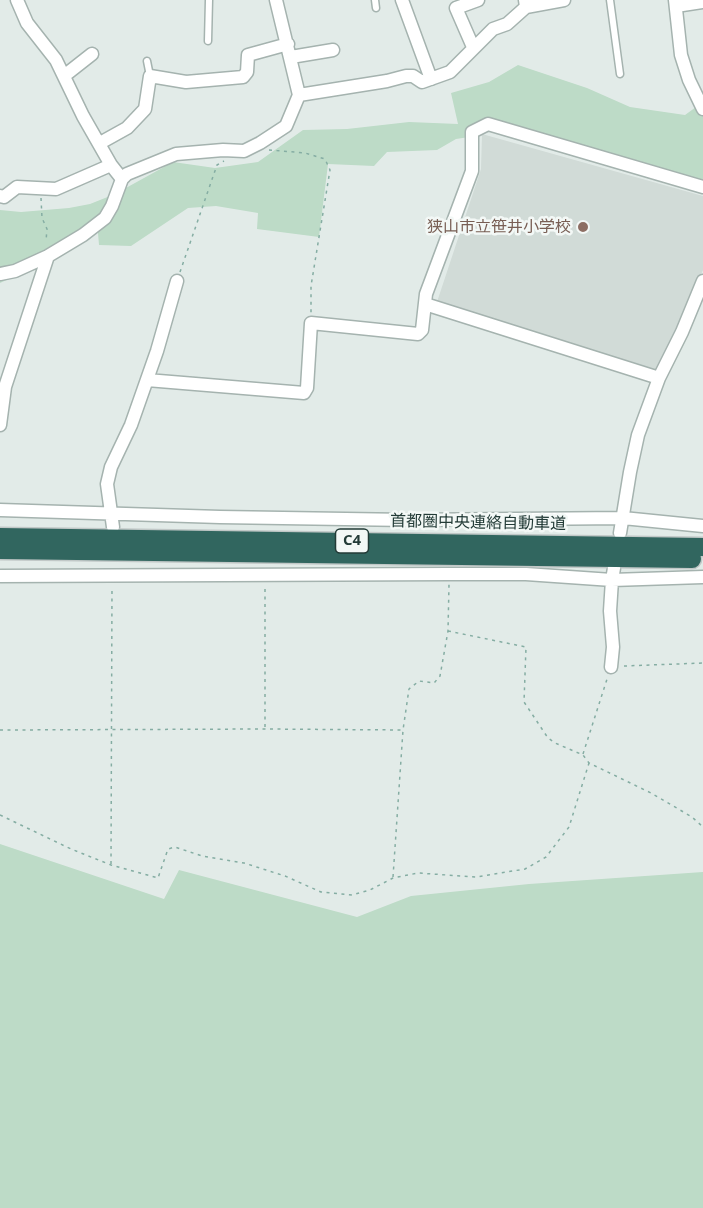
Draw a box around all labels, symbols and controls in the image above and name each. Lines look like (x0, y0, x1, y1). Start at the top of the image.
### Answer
place label: 狭山市立笹井小学校 (427, 217, 571, 237)
marker: 狭山市立笹井小学校 (576, 220, 590, 234)
street label: 首都圏中央連絡自動車道 (390, 512, 566, 534)
road number: C4 (336, 529, 368, 553)

